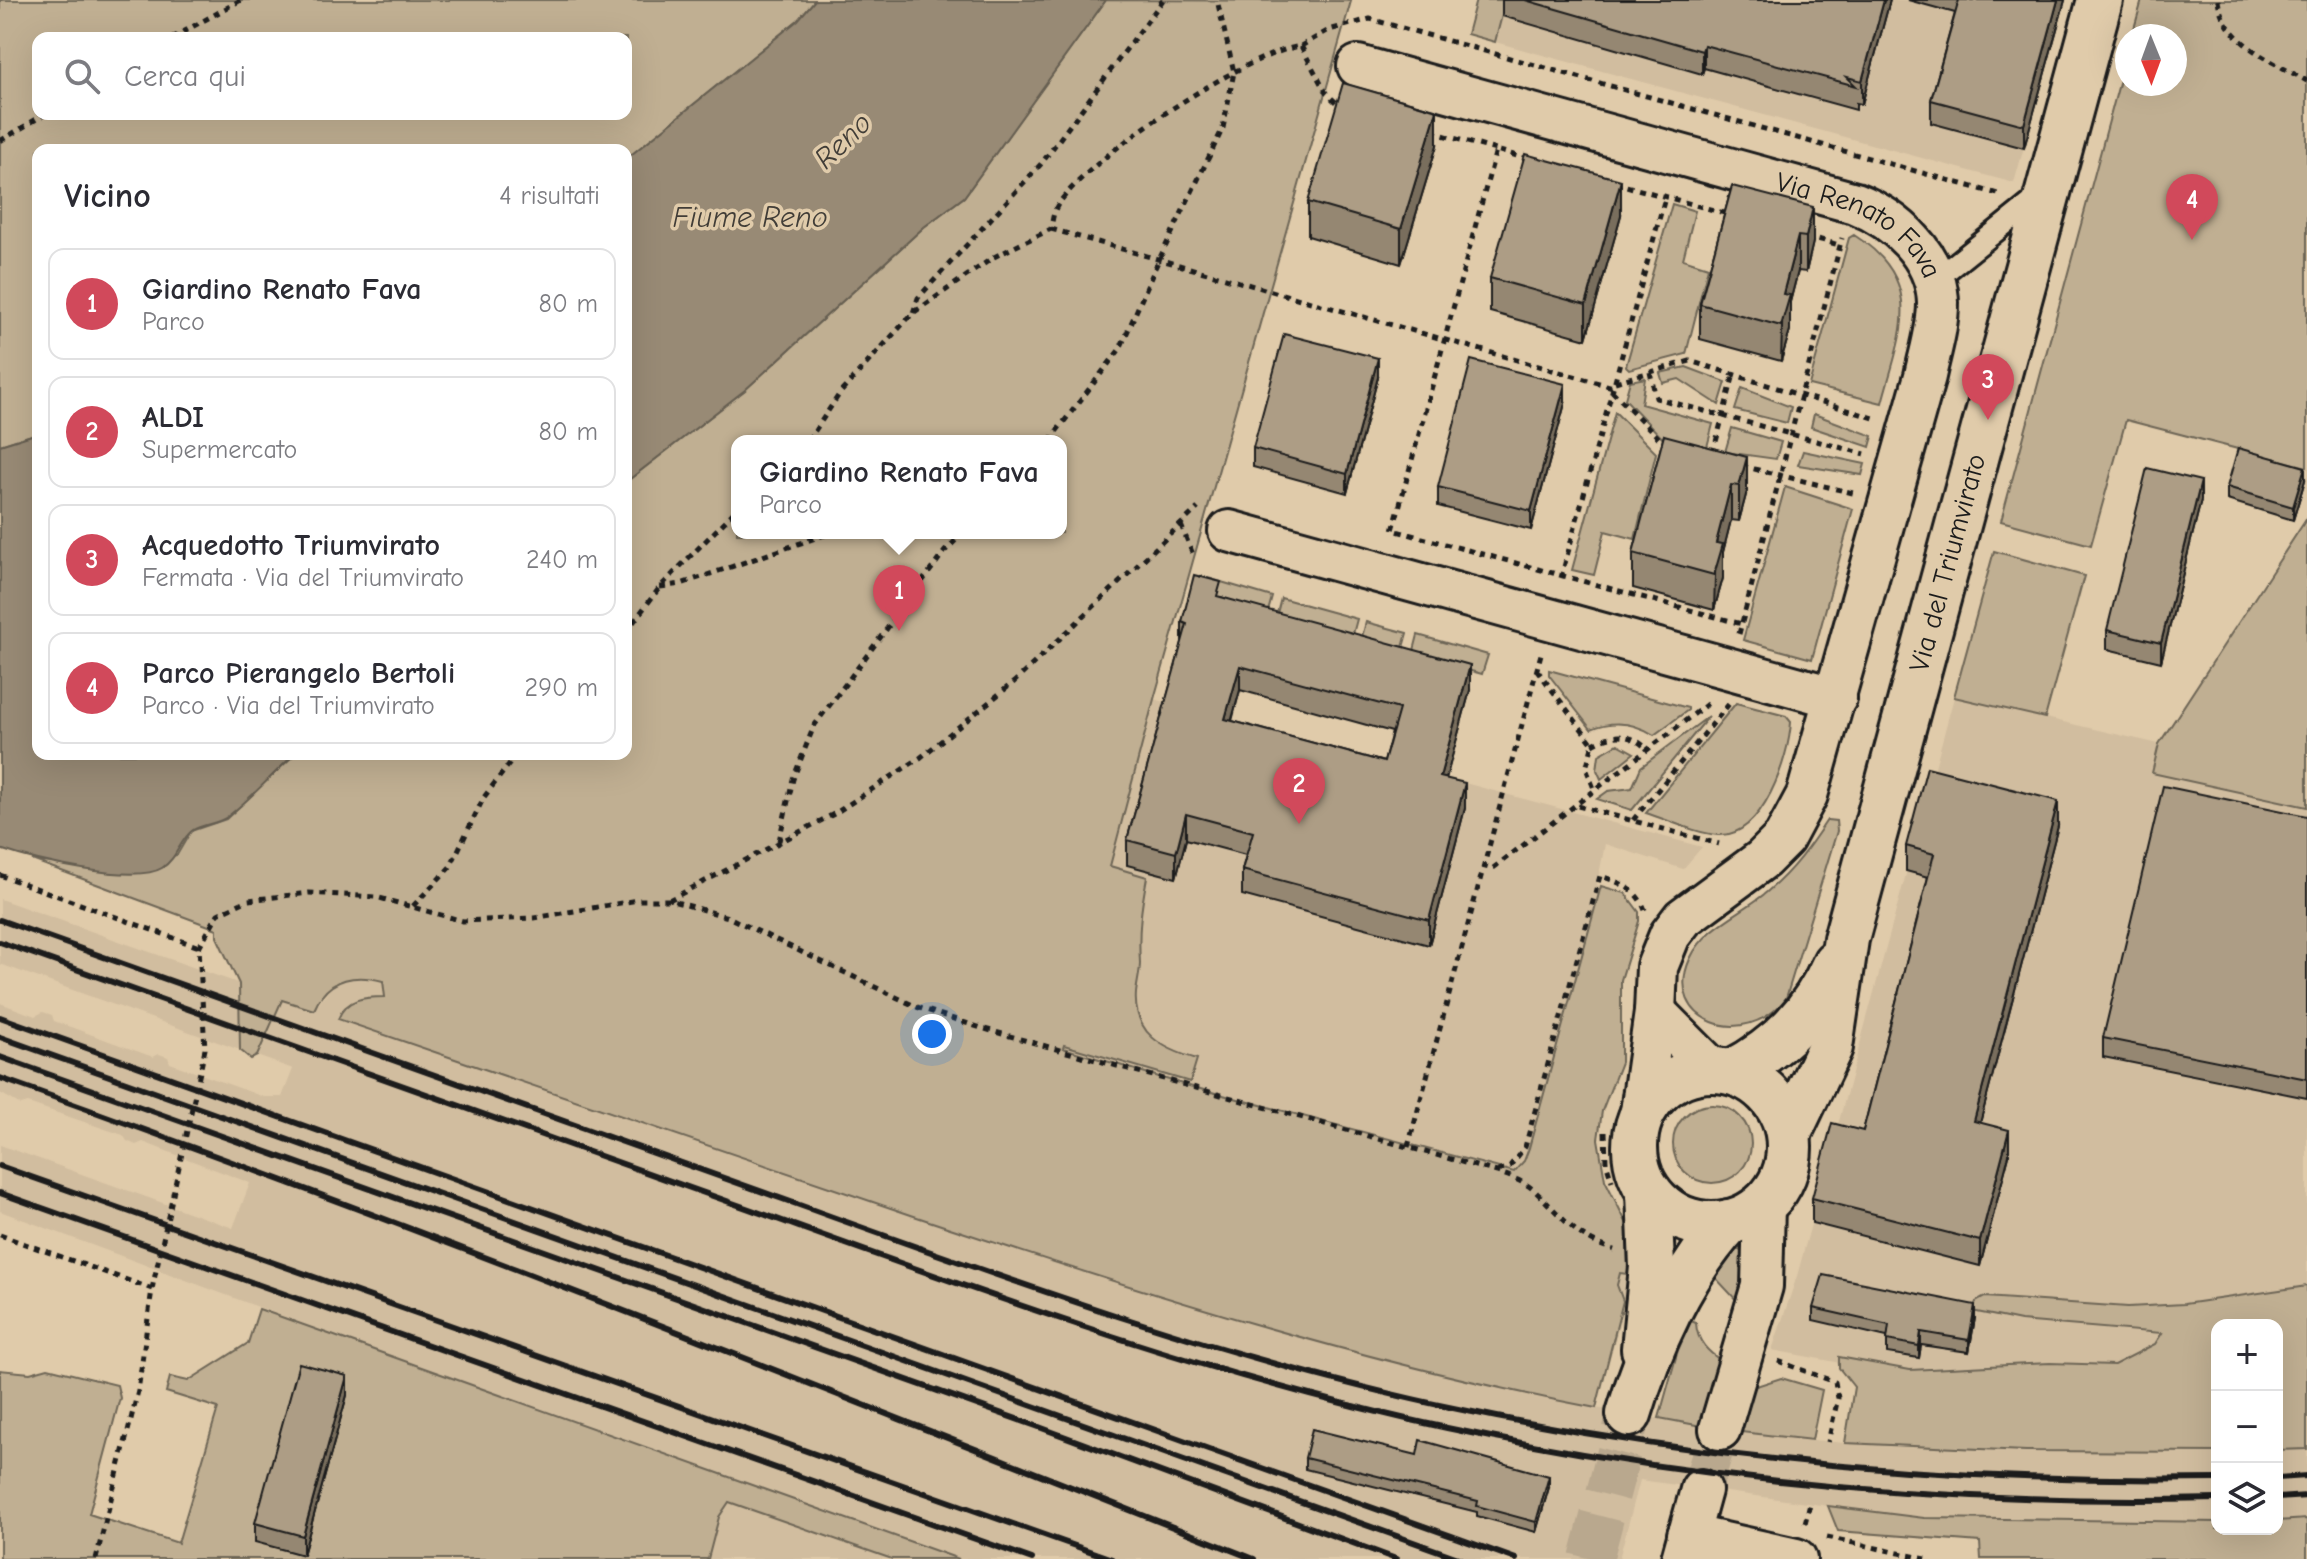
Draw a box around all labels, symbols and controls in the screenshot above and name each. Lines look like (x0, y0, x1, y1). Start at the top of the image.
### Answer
north arrow (2115, 24, 2187, 96)
search box (32, 32, 632, 120)
icon: search (60, 54, 104, 98)
text: Cerca qui (124, 59, 246, 94)
water label: Reno (807, 106, 879, 176)
street label: Via Renato Fava (1772, 166, 1948, 283)
pin: 4 (2166, 174, 2218, 240)
text: Vicino (64, 176, 151, 216)
text: 4 risultati (499, 181, 600, 211)
water label: Fiume Reno (672, 200, 828, 235)
text: Giardino Renato Fava (142, 272, 422, 307)
text: 1 (87, 289, 97, 319)
text: 80 m (539, 289, 598, 319)
text: Parco (142, 307, 205, 337)
pin: 3 (1962, 354, 2014, 420)
text: ALDI (142, 400, 204, 435)
text: 2 (86, 417, 98, 447)
text: 80 m (539, 417, 598, 447)
text: Supermercato (142, 435, 297, 465)
popup (731, 435, 1067, 539)
street label: Via del Triumvirato (1903, 451, 1992, 675)
text: Giardino Renato Fava (759, 455, 1039, 490)
text: Parco (759, 490, 822, 520)
text: Acquedotto Triumvirato (142, 528, 440, 563)
text: 3 (86, 545, 98, 575)
text: 240 m (526, 545, 598, 575)
text: Fermata · Via del Triumvirato (142, 563, 464, 593)
pin: 1 (873, 565, 925, 631)
text: Parco Pierangelo Bertoli (142, 656, 455, 691)
text: 4 (86, 673, 98, 703)
text: 290 m (525, 673, 598, 703)
text: Parco · Via del Triumvirato (142, 691, 435, 721)
pin: 2 (1273, 758, 1325, 824)
your location (912, 1014, 952, 1054)
map controls (2211, 1319, 2283, 1535)
button: + (2211, 1319, 2283, 1391)
button: − (2211, 1391, 2283, 1463)
button: layers (2211, 1463, 2283, 1535)

